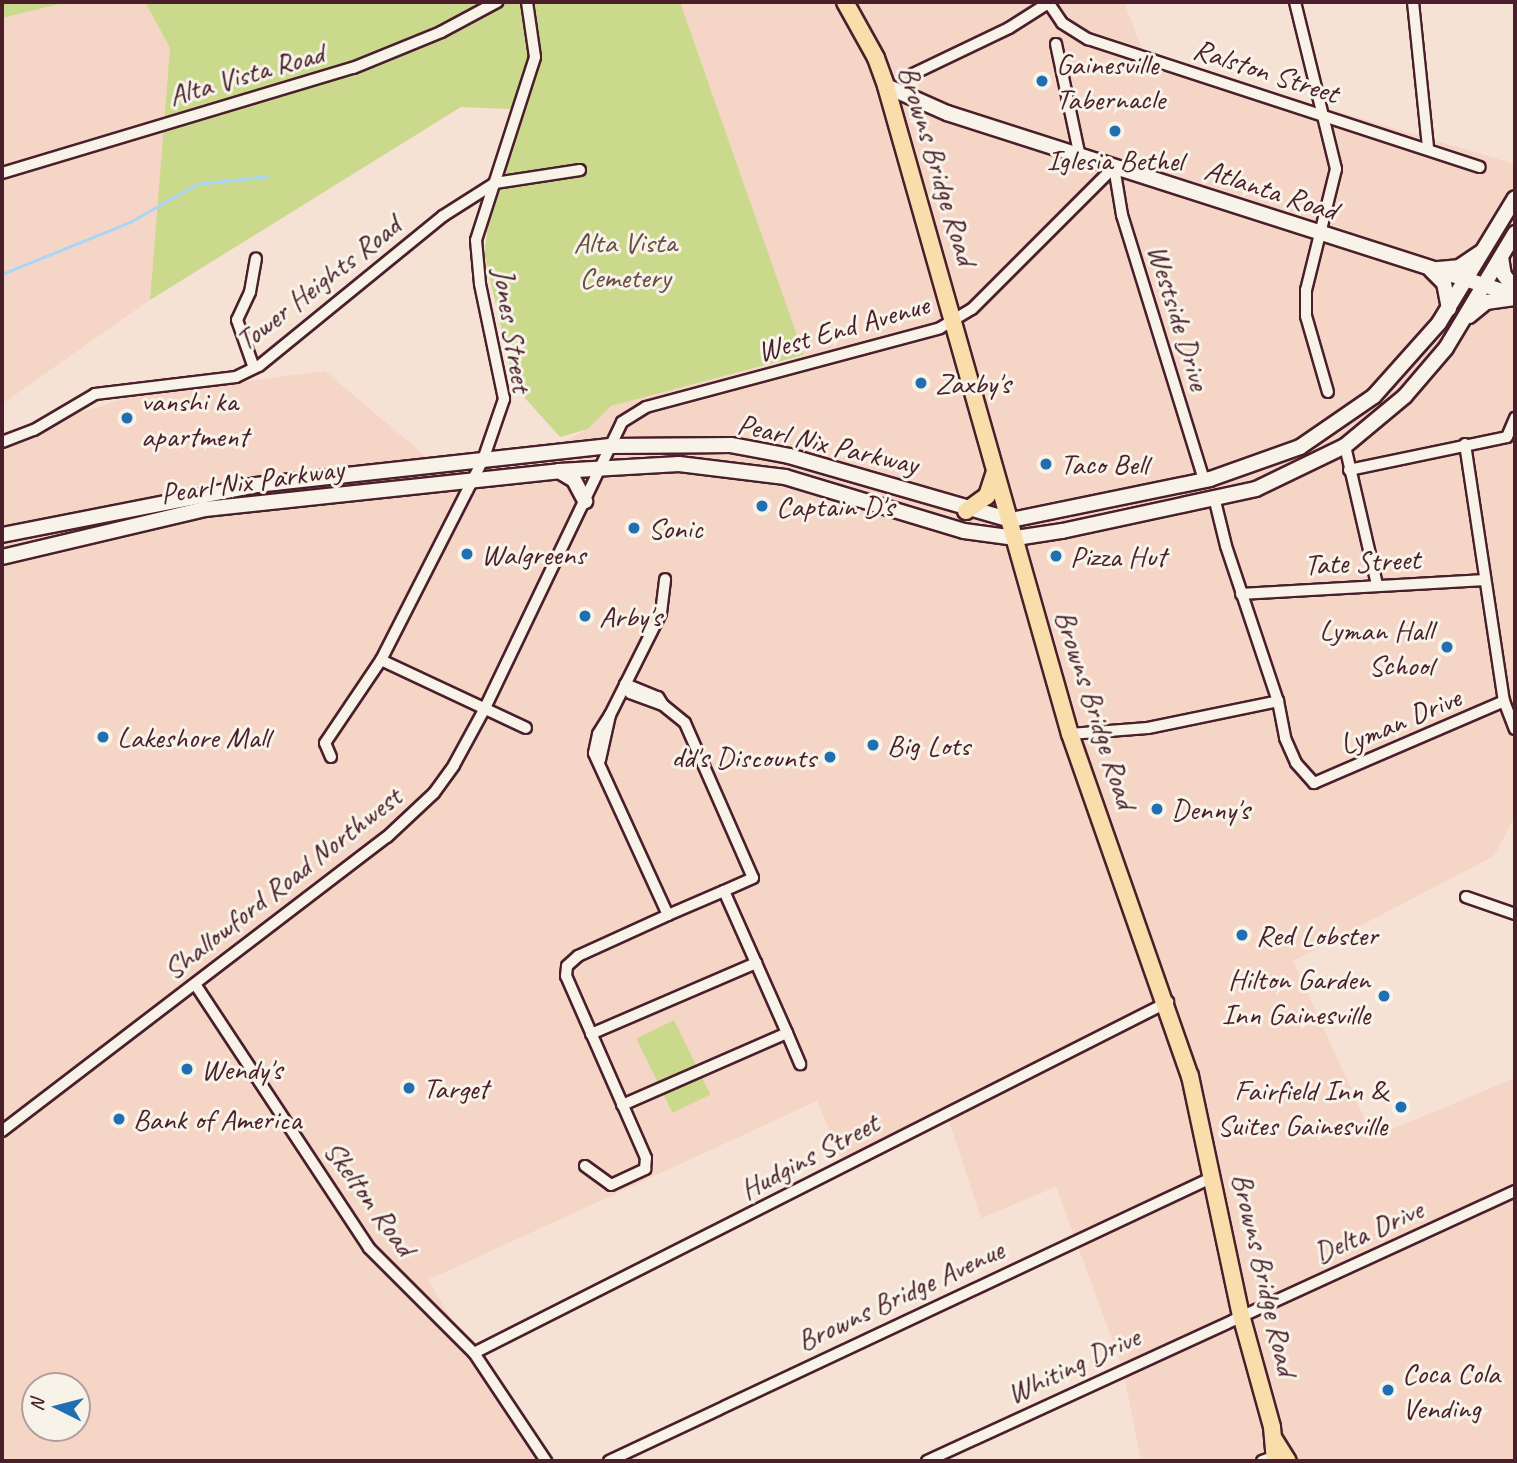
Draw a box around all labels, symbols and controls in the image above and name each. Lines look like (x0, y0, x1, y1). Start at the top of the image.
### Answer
street label: Ralston Street (1189, 31, 1343, 111)
street label: Alta Vista Road (164, 35, 328, 113)
place label: Gainesville Tabernacle (1056, 46, 1165, 116)
street label: Browns Bridge Road (891, 62, 985, 268)
marker: Gainesville Tabernacle (1034, 73, 1050, 89)
marker: Iglesia Bethel (1107, 123, 1123, 139)
place label: Iglesia Bethel (1047, 142, 1183, 178)
street label: Atlanta Road (1201, 152, 1341, 228)
street label: Tower Heights Road (229, 208, 407, 358)
park label: Alta Vista Cemetery (574, 224, 676, 294)
street label: Westside Drive (1140, 240, 1218, 394)
street label: Jones Street (485, 265, 541, 395)
street label: West End Avenue (753, 286, 933, 370)
place label: Zaxby's (935, 365, 1010, 401)
marker: Zaxby's (913, 375, 929, 391)
place label: vanshi ka apartment (141, 383, 248, 453)
street label: Pearl Nix Parkway (734, 406, 922, 482)
marker: vanshi ka apartment (119, 410, 135, 426)
place label: Taco Bell (1060, 446, 1148, 482)
street label: Pearl Nix Parkway (158, 450, 346, 512)
marker: Taco Bell (1038, 456, 1054, 472)
place label: Captain D's (776, 488, 894, 524)
marker: Captain D's (754, 498, 770, 514)
place label: Sonic (648, 510, 703, 546)
marker: Sonic (626, 520, 642, 536)
place label: Walgreens (481, 536, 585, 572)
place label: Pizza Hut (1070, 538, 1166, 574)
street label: Tate Street (1303, 541, 1421, 583)
marker: Walgreens (459, 546, 475, 562)
marker: Pizza Hut (1048, 548, 1064, 564)
place label: Arby's (599, 598, 662, 634)
street label: Browns Bridge Road (1047, 606, 1145, 812)
marker: Arby's (577, 608, 593, 624)
place label: Lyman Hall School (1318, 612, 1433, 682)
marker: Lyman Hall School (1439, 639, 1455, 655)
street label: Lyman Drive (1334, 679, 1466, 763)
place label: Lakeshore Mall (117, 719, 271, 755)
place label: Big Lots (887, 727, 970, 763)
marker: Lakeshore Mall (95, 729, 111, 745)
marker: Big Lots (865, 737, 881, 753)
place label: dd's Discounts (672, 739, 816, 775)
marker: dd's Discounts (822, 749, 838, 765)
street label: Shallowford Road Northwest (155, 778, 409, 988)
place label: Denny's (1171, 791, 1249, 827)
marker: Denny's (1149, 801, 1165, 817)
place label: Red Lobster (1256, 917, 1378, 953)
marker: Red Lobster (1234, 927, 1250, 943)
place label: Hilton Garden Inn Gainesville (1222, 961, 1370, 1032)
marker: Hilton Garden Inn Gainesville (1376, 988, 1392, 1004)
place label: Wendy's (201, 1051, 282, 1087)
marker: Wendy's (179, 1061, 195, 1077)
place label: Target (423, 1070, 488, 1106)
place label: Fairfield Inn & Suites Gainesville (1217, 1072, 1387, 1142)
marker: Target (401, 1080, 417, 1096)
marker: Fairfield Inn & Suites Gainesville (1393, 1099, 1409, 1115)
place label: Bank of America (133, 1101, 302, 1137)
street label: Hudgins Street (733, 1104, 885, 1208)
marker: Bank of America (111, 1111, 127, 1127)
street label: Skelton Road (317, 1134, 423, 1262)
street label: Browns Bridge Road (1224, 1170, 1306, 1378)
street label: Delta Drive (1308, 1191, 1428, 1271)
street label: Browns Bridge Avenue (791, 1231, 1009, 1359)
street label: Whiting Drive (1001, 1318, 1145, 1412)
place label: Coca Cola Vending (1402, 1355, 1499, 1426)
north arrow (21, 1372, 91, 1442)
marker: Coca Cola Vending (1380, 1382, 1396, 1398)
text: N (25, 1398, 50, 1412)

